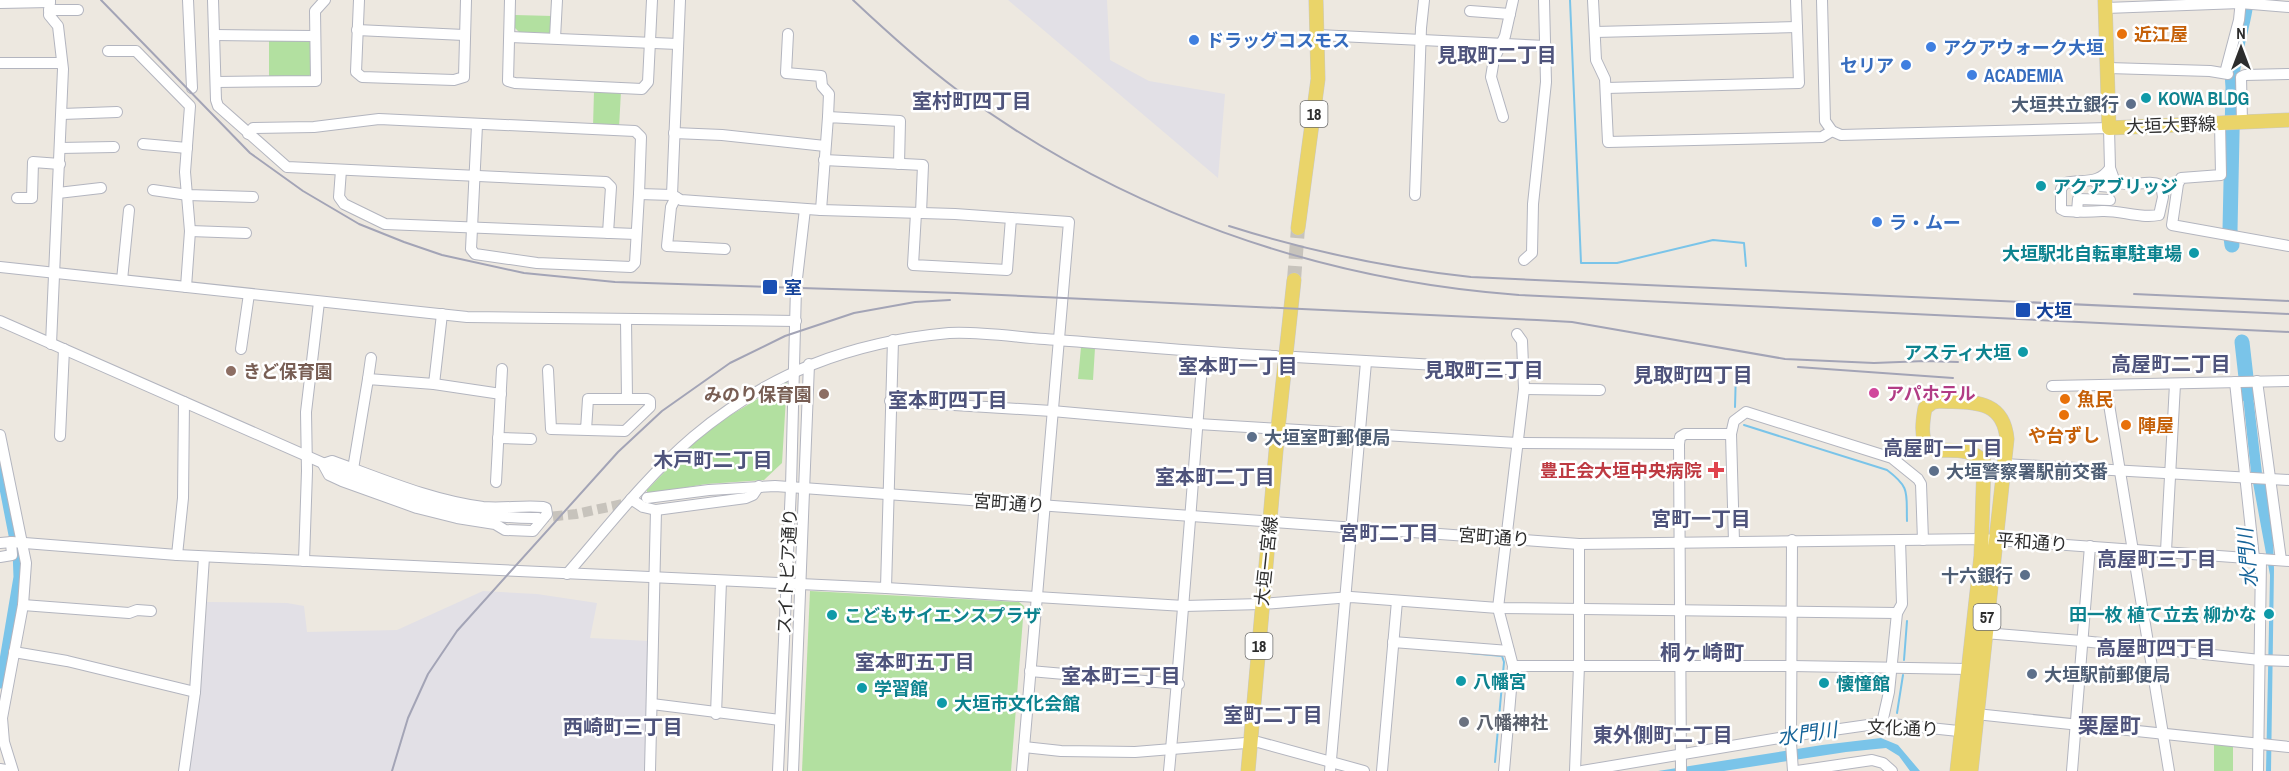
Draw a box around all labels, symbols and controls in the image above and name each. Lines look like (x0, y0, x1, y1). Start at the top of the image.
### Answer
north arrow (2211, 18, 2271, 78)
place label: 近江屋 (2134, 22, 2188, 47)
text: N (2236, 22, 2246, 44)
marker: 近江屋 (2115, 27, 2129, 41)
place label: ドラッグコスモス (1206, 28, 1350, 53)
marker: ドラッグコスモス (1187, 33, 1201, 47)
place label: アクアウォーク大垣 (1943, 35, 2104, 60)
marker: アクアウォーク大垣 (1924, 40, 1938, 54)
district label: 見取町二丁目 (1437, 41, 1557, 68)
place label: セリア (1840, 53, 1894, 78)
marker: セリア (1899, 58, 1913, 72)
place label: ACADEMIA (1984, 63, 2064, 88)
marker: ACADEMIA (1965, 68, 1979, 82)
place label: KOWA BLDG (2158, 86, 2249, 111)
district label: 室村町四丁目 (912, 87, 1032, 114)
marker: KOWA BLDG (2139, 91, 2153, 105)
place label: 大垣共立銀行 (2011, 92, 2119, 117)
marker: 大垣共立銀行 (2124, 97, 2138, 111)
road number: 18 (1300, 101, 1328, 127)
street label: 大垣大野線 (2126, 111, 2216, 139)
place label: アクアブリッジ (2053, 174, 2178, 199)
marker: アクアブリッジ (2034, 179, 2048, 193)
place label: ラ・ムー (1889, 210, 1961, 235)
marker: ラ・ムー (1870, 215, 1884, 229)
place label: 大垣駅北自転車駐車場 (2002, 241, 2182, 266)
marker: 大垣駅北自転車駐車場 (2187, 246, 2201, 260)
place label: 室 (784, 275, 802, 300)
marker: 室 (761, 278, 779, 296)
place label: 大垣 (2036, 298, 2072, 323)
marker: 大垣 (2014, 301, 2032, 319)
place label: アスティ大垣 (1904, 340, 2011, 365)
marker: アスティ大垣 (2016, 345, 2030, 359)
district label: 高屋町二丁目 (2111, 350, 2231, 377)
district label: 室本町一丁目 (1178, 352, 1298, 379)
district label: 見取町三丁目 (1424, 356, 1544, 383)
place label: きど保育園 (243, 359, 333, 384)
district label: 見取町四丁目 (1633, 361, 1753, 388)
marker: きど保育園 (224, 364, 238, 378)
place label: アパホテル (1886, 381, 1976, 406)
place label: みのり保育園 (704, 382, 812, 407)
district label: 室本町四丁目 (888, 386, 1008, 413)
marker: アパホテル (1867, 386, 1881, 400)
marker: みのり保育園 (817, 387, 831, 401)
place label: 魚民 (2077, 387, 2113, 412)
marker: 魚民 (2058, 392, 2072, 406)
marker: や台ずし (2057, 408, 2071, 422)
place label: 陣屋 (2138, 413, 2174, 438)
marker: 陣屋 (2119, 418, 2133, 432)
place label: や台ずし (2028, 423, 2100, 448)
place label: 大垣室町郵便局 (1264, 425, 1390, 450)
marker: 大垣室町郵便局 (1245, 430, 1259, 444)
district label: 高屋町一丁目 (1883, 434, 2003, 461)
district label: 木戸町二丁目 (653, 446, 773, 473)
place label: 豊正会大垣中央病院 (1540, 458, 1702, 483)
place label: 大垣警察署駅前交番 (1946, 459, 2108, 484)
marker: 豊正会大垣中央病院 (1707, 461, 1725, 479)
district label: 室本町二丁目 (1155, 463, 1275, 490)
marker: 大垣警察署駅前交番 (1927, 464, 1941, 478)
street label: 宮町通り (972, 488, 1046, 518)
district label: 宮町一丁目 (1651, 505, 1751, 532)
street label: スイトピア通り (771, 507, 803, 635)
street label: 大垣一宮線 (1249, 515, 1283, 607)
district label: 宮町二丁目 (1339, 519, 1439, 546)
street label: 宮町通り (1457, 522, 1531, 552)
water label: 水門川 (2231, 525, 2263, 589)
street label: 平和通り (1995, 527, 2069, 557)
district label: 高屋町三丁目 (2097, 545, 2217, 572)
place label: 十六銀行 (1941, 563, 2013, 588)
marker: 十六銀行 (2018, 568, 2032, 582)
place label: 田一枚 植て立去 柳かな (2069, 602, 2257, 627)
place label: こどもサイエンスプラザ (844, 603, 1041, 628)
road number: 57 (1974, 604, 2000, 630)
marker: 田一枚 植て立去 柳かな (2262, 607, 2276, 621)
marker: こどもサイエンスプラザ (825, 608, 839, 622)
road number: 18 (1246, 633, 1272, 659)
district label: 高屋町四丁目 (2096, 634, 2216, 661)
district label: 桐ヶ崎町 (1660, 638, 1744, 667)
district label: 室本町五丁目 (855, 648, 975, 675)
district label: 室本町三丁目 (1061, 662, 1181, 689)
place label: 大垣駅前郵便局 (2044, 662, 2170, 687)
marker: 大垣駅前郵便局 (2025, 667, 2039, 681)
place label: 八幡宮 (1473, 669, 1527, 694)
place label: 懐憧館 (1836, 671, 1890, 696)
marker: 八幡宮 (1454, 674, 1468, 688)
place label: 学習館 (874, 676, 928, 701)
marker: 懐憧館 (1817, 676, 1831, 690)
marker: 学習館 (855, 681, 869, 695)
place label: 大垣市文化会館 (954, 691, 1080, 716)
marker: 大垣市文化会館 (935, 696, 949, 710)
district label: 室町二丁目 (1223, 701, 1323, 728)
place label: 八幡神社 (1476, 710, 1548, 735)
district label: 栗屋町 (2078, 711, 2141, 740)
district label: 西崎町三丁目 (563, 713, 683, 740)
street label: 文化通り (1867, 714, 1939, 742)
marker: 八幡神社 (1457, 715, 1471, 729)
water label: 水門川 (1775, 715, 1841, 751)
district label: 東外側町二丁目 (1593, 721, 1733, 748)

